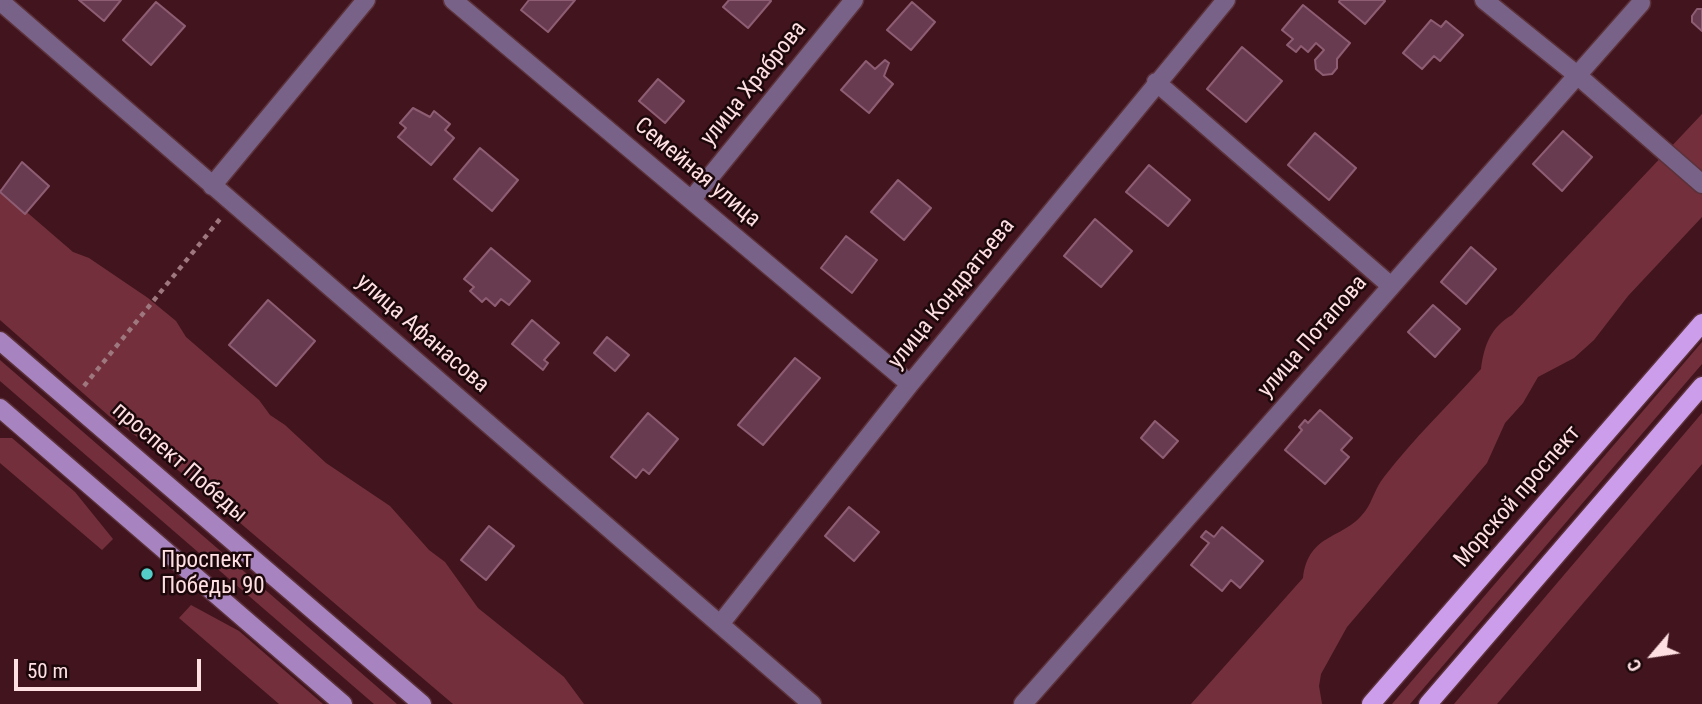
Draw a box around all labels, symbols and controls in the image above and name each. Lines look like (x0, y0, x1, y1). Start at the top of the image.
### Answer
street label: улица Храброва (695, 16, 813, 152)
street label: Семейная улица (628, 112, 766, 234)
street label: улица Кондратьева (883, 213, 1021, 375)
street label: улица Афанасова (350, 269, 494, 399)
street label: улица Потапова (1252, 270, 1374, 404)
street label: проспект Победы (106, 397, 252, 529)
street label: Морской проспект (1449, 420, 1587, 574)
place label: Проспект Победы 90 (161, 547, 265, 601)
marker: Проспект Победы 90 (139, 566, 155, 582)
north arrow (1618, 620, 1688, 690)
scale bar (18, 644, 205, 688)
text: С (1622, 655, 1647, 676)
text: 50 m (27, 659, 68, 683)

